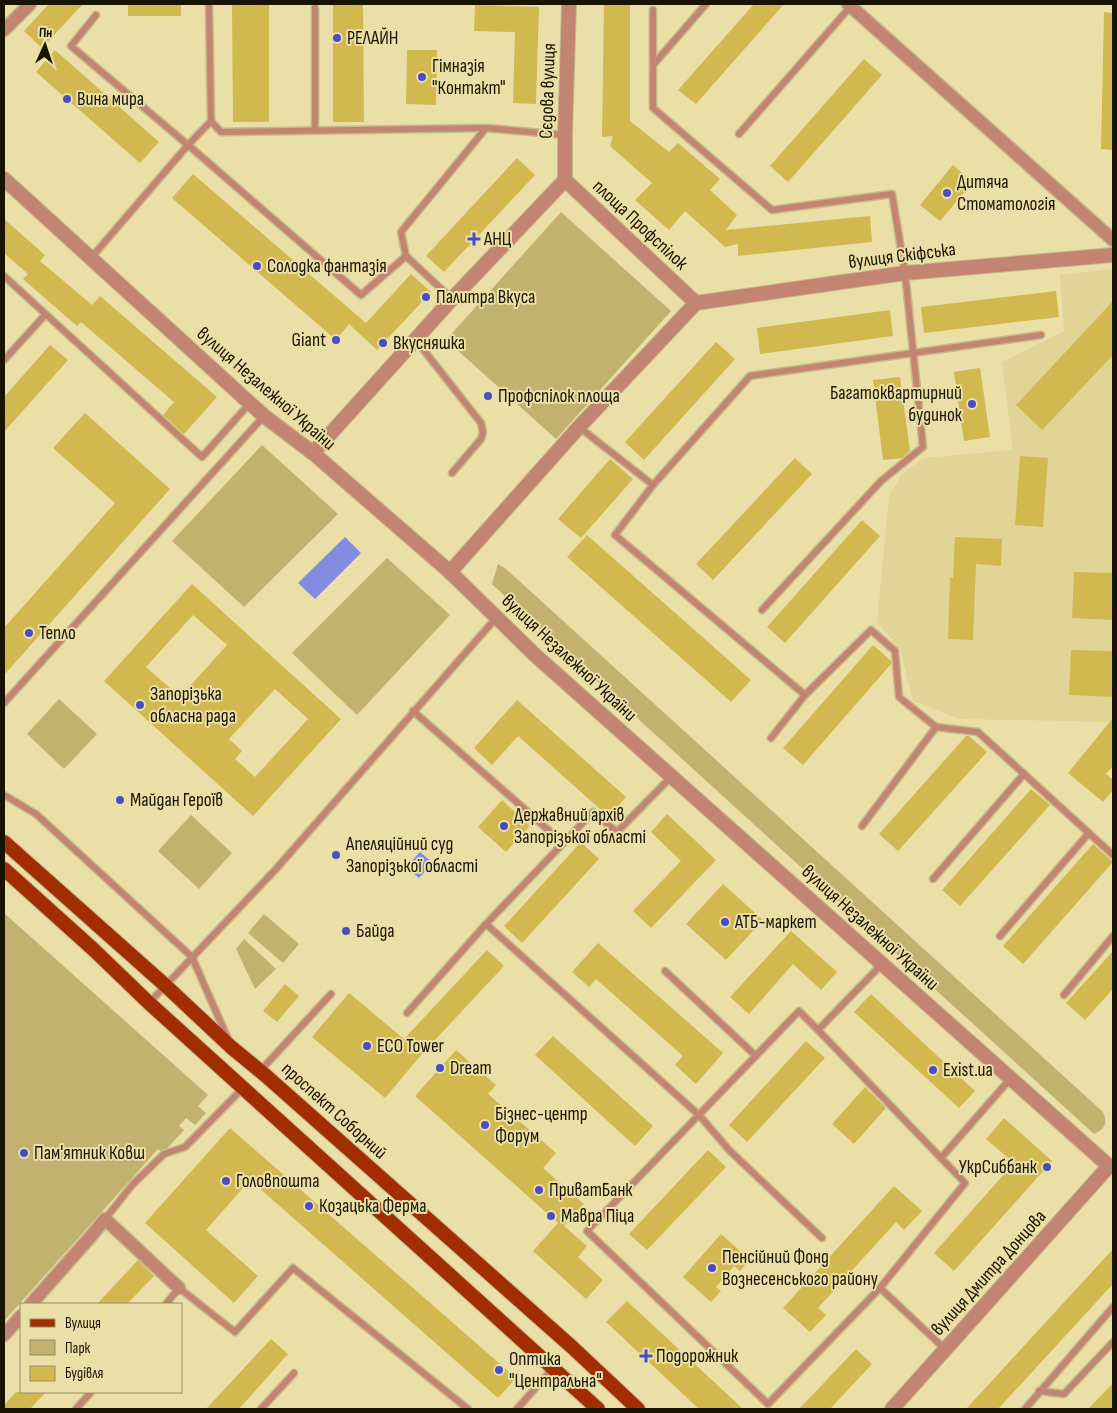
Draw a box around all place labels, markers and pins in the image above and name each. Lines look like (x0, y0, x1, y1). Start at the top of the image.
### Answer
place label: РЕЛАЙН (347, 27, 398, 50)
marker: РЕЛАЙН (331, 32, 343, 44)
place label: Гімназія "Контакт" (432, 55, 506, 100)
marker: Гімназія "Контакт" (416, 71, 428, 83)
place label: Вина мира (77, 88, 144, 111)
marker: Вина мира (61, 93, 73, 105)
place label: Дитяча Стоматологія (957, 171, 1055, 216)
marker: Дитяча Стоматологія (941, 187, 953, 199)
place label: АНЦ (483, 228, 512, 251)
marker: АНЦ (468, 233, 480, 245)
place label: Солодка фантазія (267, 255, 387, 278)
marker: Солодка фантазія (251, 260, 263, 272)
place label: Палитра Вкуса (436, 286, 535, 309)
marker: Палитра Вкуса (420, 291, 432, 303)
place label: Giant (292, 329, 326, 352)
place label: Вкусняшка (393, 332, 465, 355)
marker: Giant (330, 334, 342, 346)
marker: Вкусняшка (377, 337, 389, 349)
place label: Багатоквартирний будинок (830, 382, 963, 427)
place label: Профспілок площа (498, 385, 620, 408)
marker: Профспілок площа (482, 390, 494, 402)
marker: Багатоквартирний будинок (966, 398, 978, 410)
place label: Тепло (39, 622, 76, 645)
marker: Тепло (23, 627, 35, 639)
place label: Запорізька обласна рада (150, 683, 236, 728)
marker: Запорізька обласна рада (134, 699, 146, 711)
place label: Майдан Героїв (130, 789, 223, 812)
marker: Майдан Героїв (114, 794, 126, 806)
place label: Державний архів Запорізької області (514, 804, 646, 849)
marker: Державний архів Запорізької області (498, 820, 510, 832)
place label: Апеляційний суд Запорізької області (345, 833, 478, 878)
marker: Апеляційний суд Запорізької області (330, 849, 342, 861)
place label: АТБ-маркет (734, 911, 817, 934)
marker: АТБ-маркет (719, 916, 731, 928)
place label: Байда (356, 920, 395, 943)
marker: Байда (340, 925, 352, 937)
place label: ECO Tower (377, 1035, 445, 1058)
marker: ECO Tower (361, 1040, 373, 1052)
place label: Dream (450, 1057, 492, 1080)
place label: Exist.ua (943, 1059, 993, 1082)
marker: Dream (434, 1062, 446, 1074)
marker: Exist.ua (927, 1064, 939, 1076)
place label: Бізнес-центр Форум (495, 1103, 588, 1148)
marker: Бізнес-центр Форум (479, 1119, 491, 1131)
place label: Пам'ятник Ковш (34, 1142, 145, 1165)
marker: Пам'ятник Ковш (18, 1147, 30, 1159)
place label: УкрСиббанк (959, 1156, 1038, 1179)
marker: УкрСиббанк (1041, 1161, 1053, 1173)
place label: Головпошта (236, 1170, 320, 1193)
marker: Головпошта (220, 1175, 232, 1187)
place label: ПриватБанк (549, 1179, 633, 1202)
marker: ПриватБанк (533, 1184, 545, 1196)
place label: Козацька Ферма (319, 1195, 426, 1218)
marker: Козацька Ферма (303, 1200, 315, 1212)
place label: Мавра Піца (561, 1205, 634, 1228)
marker: Мавра Піца (545, 1210, 557, 1222)
place label: Пенсійний Фонд Вознесенського району (722, 1246, 879, 1291)
marker: Пенсійний Фонд Вознесенського району (706, 1262, 718, 1274)
place label: Подорожник (656, 1345, 739, 1368)
place label: Оптика "Центральна" (509, 1348, 602, 1393)
marker: Подорожник (640, 1350, 652, 1362)
marker: Оптика "Центральна" (493, 1364, 505, 1376)

